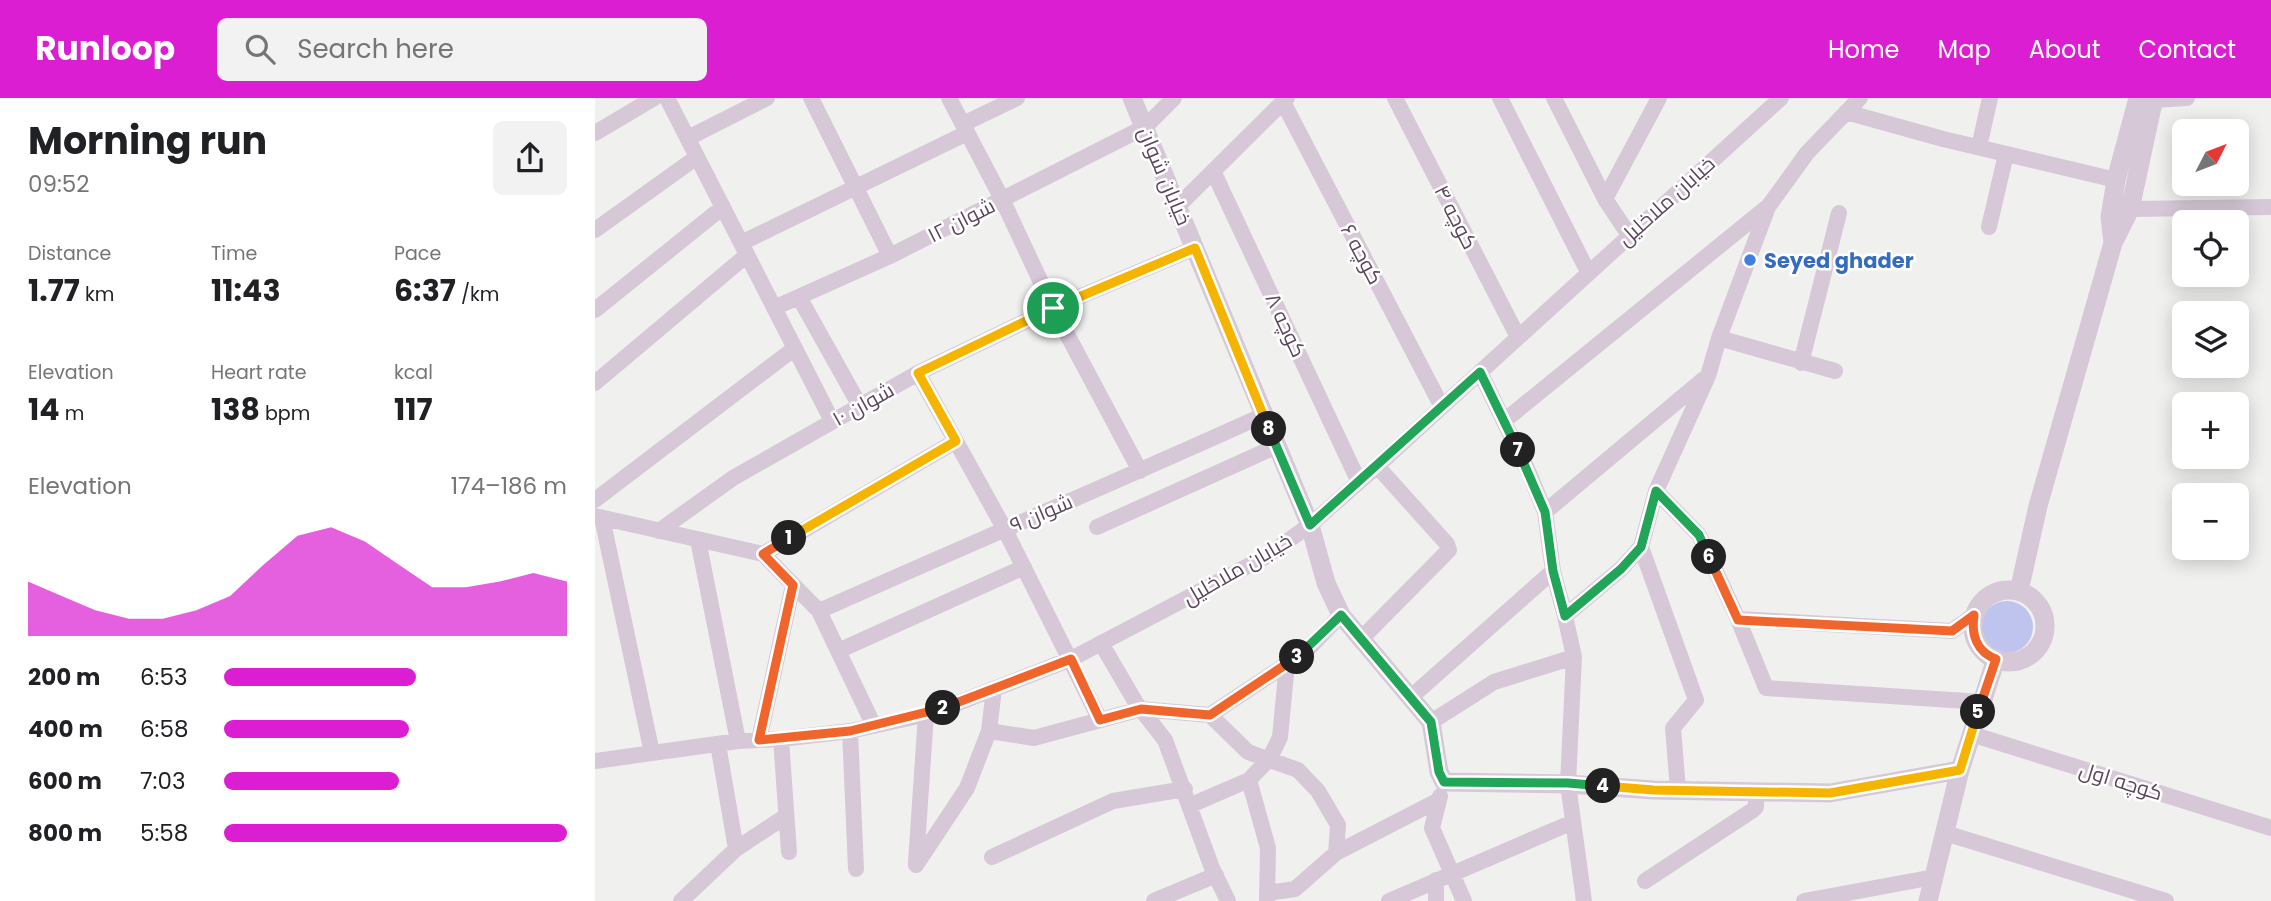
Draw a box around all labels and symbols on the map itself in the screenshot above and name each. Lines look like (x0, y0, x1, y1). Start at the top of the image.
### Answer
north arrow (2172, 119, 2249, 196)
street label: خیابان شوان (1131, 122, 1199, 230)
street label: خیابان ملاخلیل (1611, 149, 1721, 253)
street label: کوچه ۴ (1428, 180, 1484, 254)
street label: شوان ۱۲ (922, 191, 1000, 249)
street label: کوچه ۶ (1334, 219, 1390, 289)
place label: Seyed ghader (1764, 246, 1914, 275)
marker: Seyed ghader (1742, 252, 1758, 268)
pin (1023, 278, 1083, 338)
street label: کوچه ۸ (1259, 288, 1313, 362)
street label: شوان ۱۰ (827, 375, 899, 433)
pin: 8 (1251, 412, 1287, 446)
pin: 7 (1501, 432, 1535, 468)
street label: شوان ۹ (1005, 487, 1077, 539)
pin: 1 (771, 520, 807, 556)
street label: خیابان ملاخلیل (1177, 526, 1297, 612)
pin: 6 (1691, 540, 1727, 574)
pin: 3 (1279, 640, 1315, 674)
pin: 2 (925, 690, 961, 726)
pin: 5 (1961, 694, 1995, 730)
street label: کوچه اول (2076, 755, 2166, 807)
pin: 4 (1585, 768, 1621, 804)

